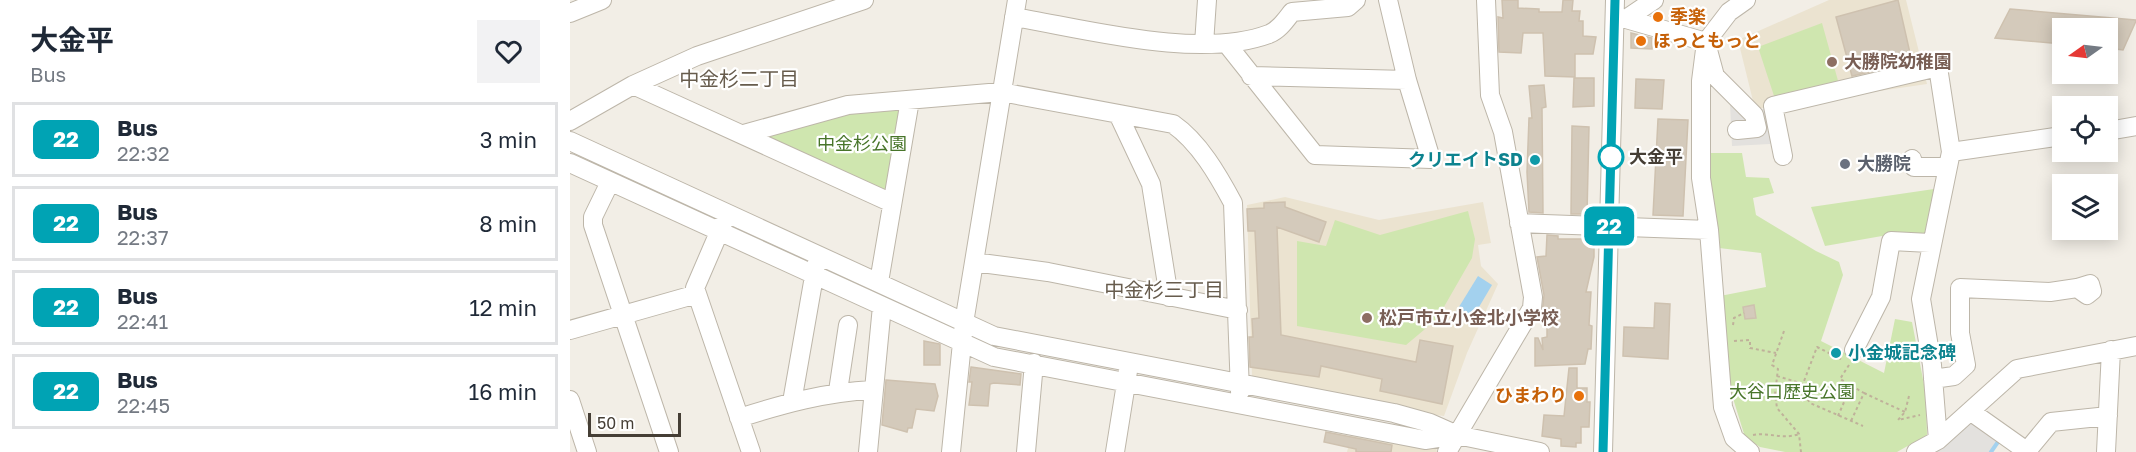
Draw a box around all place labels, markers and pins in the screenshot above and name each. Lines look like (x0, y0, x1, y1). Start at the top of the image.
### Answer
place label: 季楽 (1670, 5, 1706, 27)
marker: 季楽 (1651, 10, 1665, 24)
place label: ほっともっと (1653, 29, 1761, 51)
marker: ほっともっと (1634, 34, 1648, 48)
place label: 大勝院幼稚園 (1844, 50, 1952, 72)
marker: 大勝院幼稚園 (1825, 55, 1839, 69)
marker: 大金平 (1598, 144, 1624, 170)
place label: 大金平 (1629, 145, 1683, 167)
place label: クリエイトSD (1408, 148, 1523, 170)
place label: 大勝院 (1857, 152, 1911, 174)
marker: クリエイトSD (1528, 153, 1542, 167)
marker: 大勝院 (1838, 157, 1852, 171)
place label: 松戸市立小金北小学校 (1379, 306, 1559, 328)
marker: 松戸市立小金北小学校 (1360, 311, 1374, 325)
place label: 小金城記念碑 (1848, 341, 1956, 363)
marker: 小金城記念碑 (1829, 346, 1843, 360)
place label: ひまわり (1495, 384, 1567, 406)
marker: ひまわり (1572, 389, 1586, 403)

